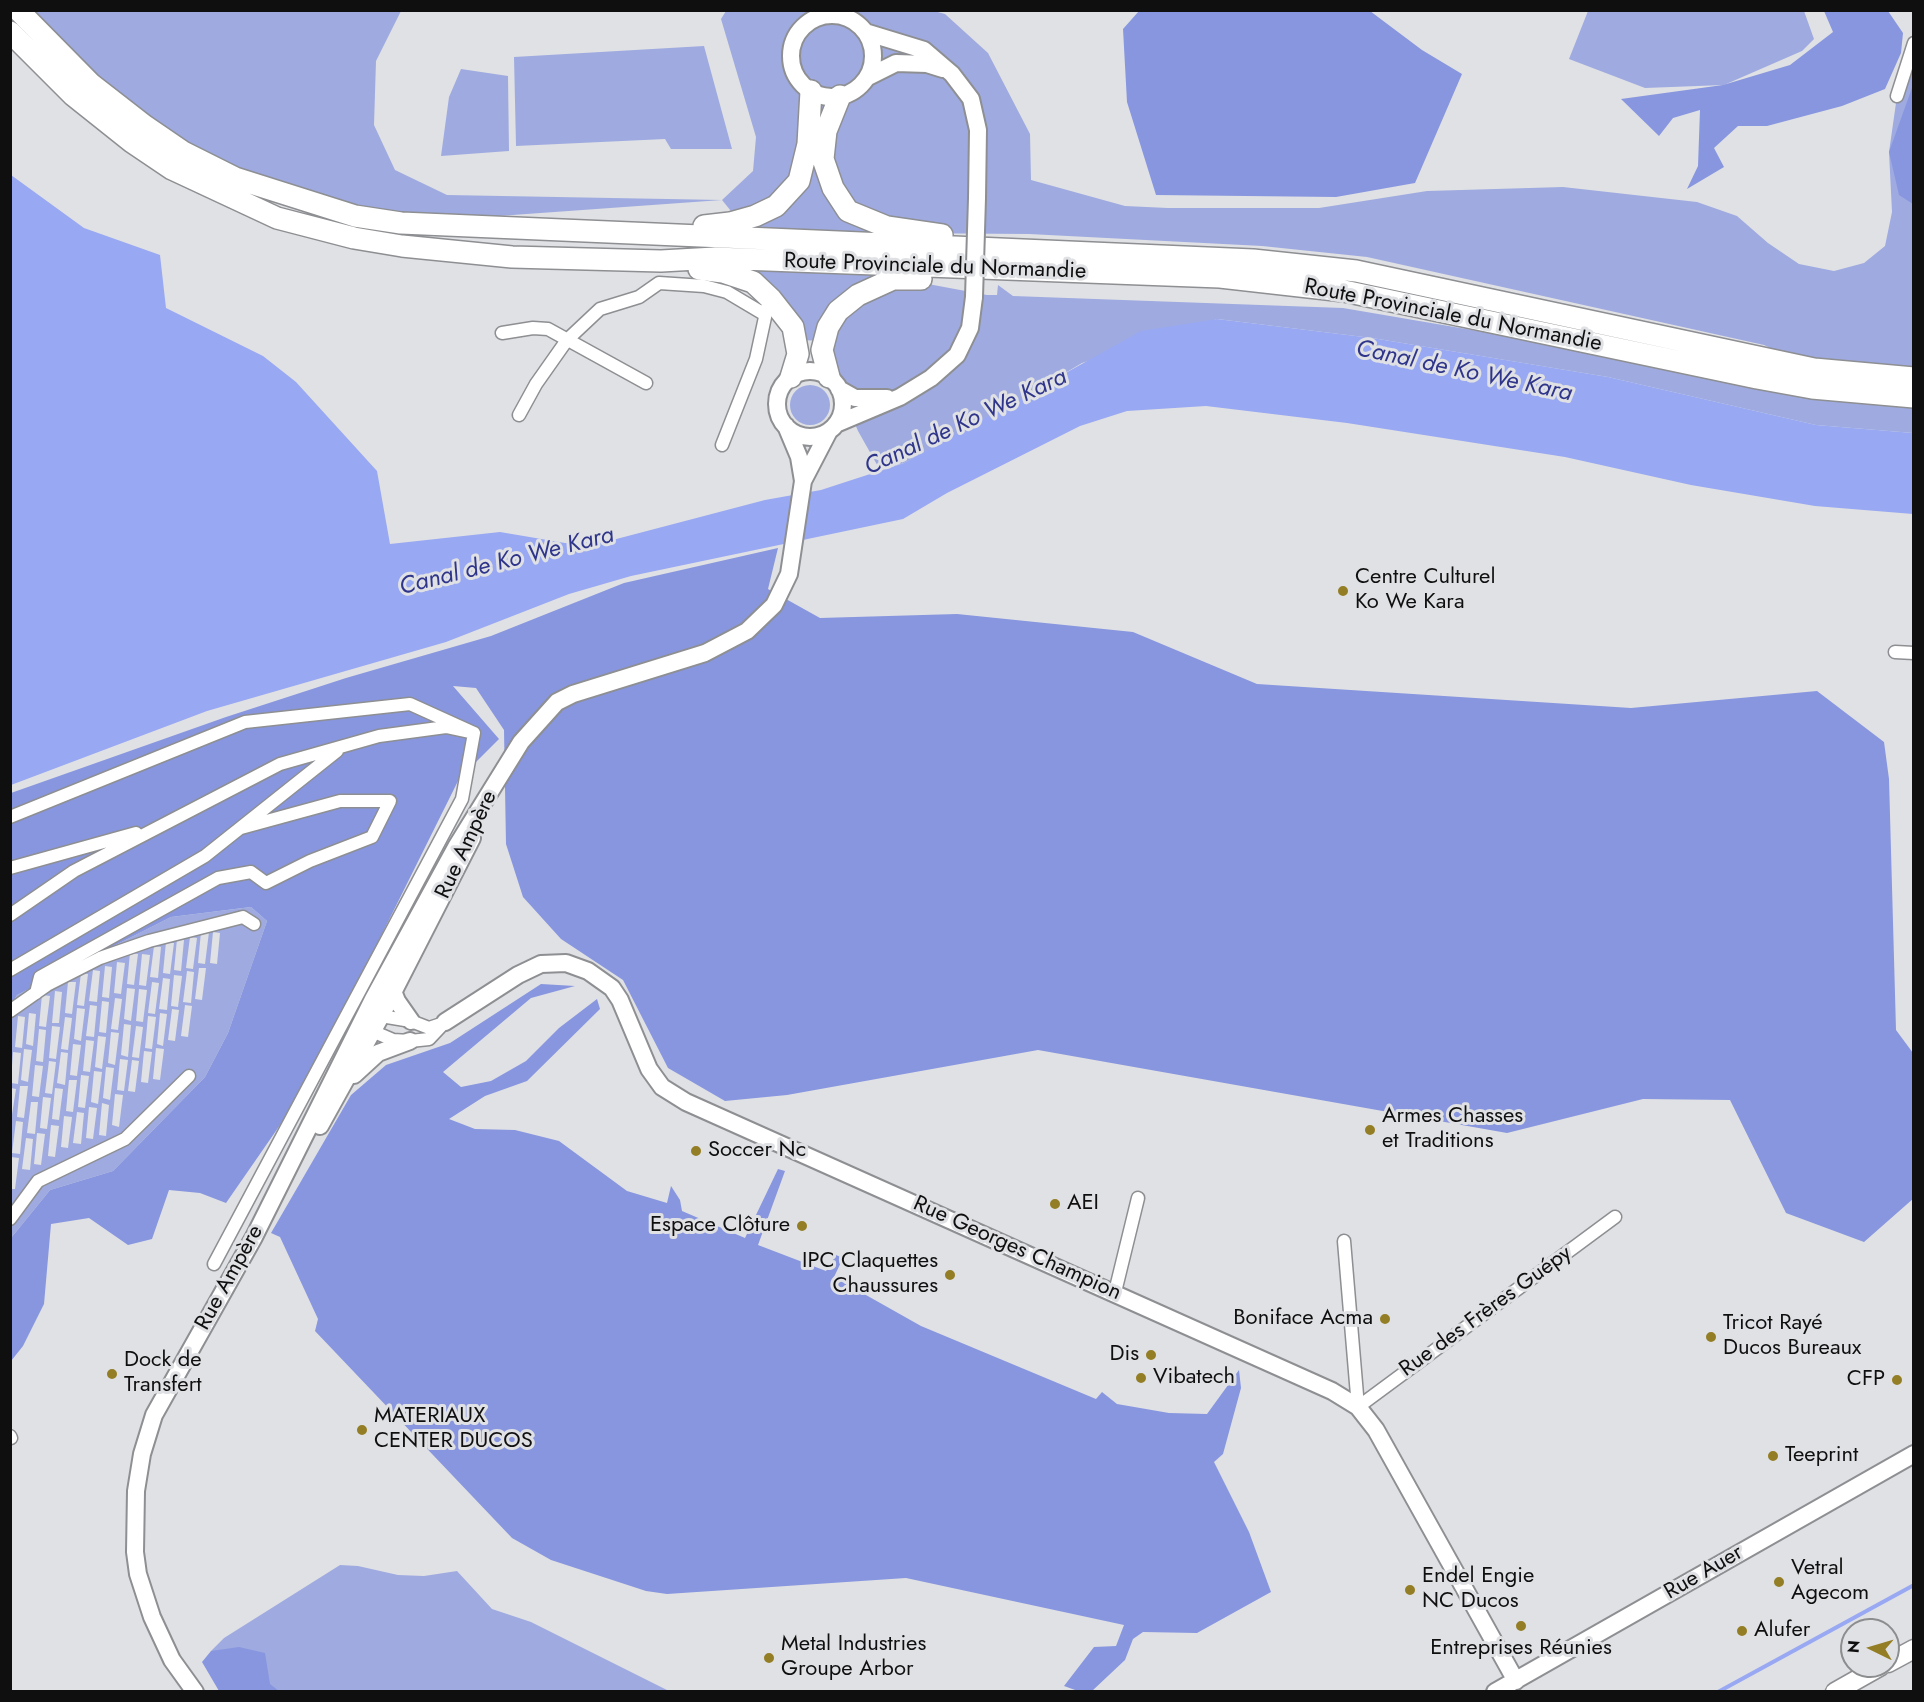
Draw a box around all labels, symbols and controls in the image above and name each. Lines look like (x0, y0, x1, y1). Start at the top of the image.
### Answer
street label: Route Provinciale du Normandie (783, 249, 1087, 285)
street label: Route Provinciale du Normandie (1302, 274, 1604, 358)
water label: Canal de Ko We Kara (1353, 335, 1575, 409)
water label: Canal de Ko We Kara (860, 363, 1072, 483)
water label: Canal de Ko We Kara (397, 521, 617, 603)
place label: Centre Culturel Ko We Kara (1355, 565, 1495, 616)
marker: Centre Culturel Ko We Kara (1336, 584, 1350, 598)
street label: Rue Ampère (431, 787, 503, 903)
place label: Armes Chasses et Traditions (1382, 1104, 1523, 1156)
marker: Armes Chasses et Traditions (1363, 1123, 1377, 1137)
place label: Soccer Nc (708, 1138, 806, 1164)
marker: Soccer Nc (689, 1144, 703, 1158)
street label: Rue Georges Champion (909, 1191, 1125, 1307)
place label: AEI (1067, 1191, 1099, 1217)
marker: AEI (1048, 1197, 1062, 1211)
place label: Espace Clôture (650, 1213, 790, 1239)
marker: Espace Clôture (795, 1219, 809, 1233)
street label: Rue Ampère (190, 1221, 270, 1335)
street label: Rue des Frères Guépy (1395, 1241, 1577, 1383)
place label: IPC Claquettes Chaussures (802, 1249, 938, 1300)
marker: IPC Claquettes Chaussures (943, 1268, 957, 1282)
place label: Boniface Acma (1233, 1306, 1373, 1332)
place label: Tricot Rayé Ducos Bureaux (1723, 1311, 1861, 1362)
marker: Boniface Acma (1378, 1312, 1392, 1326)
marker: Tricot Rayé Ducos Bureaux (1704, 1330, 1718, 1344)
place label: Dis (1109, 1342, 1139, 1368)
place label: Dock de Transfert (124, 1348, 202, 1400)
marker: Dis (1144, 1348, 1158, 1362)
place label: Vibatech (1153, 1365, 1235, 1391)
marker: Dock de Transfert (105, 1367, 119, 1381)
place label: CFP (1847, 1367, 1885, 1393)
marker: Vibatech (1134, 1371, 1148, 1385)
marker: CFP (1890, 1373, 1904, 1387)
place label: MATERIAUX CENTER DUCOS (374, 1404, 533, 1456)
marker: MATERIAUX CENTER DUCOS (355, 1423, 369, 1437)
place label: Teeprint (1785, 1443, 1858, 1469)
marker: Teeprint (1766, 1449, 1780, 1463)
street label: Rue Auer (1660, 1540, 1748, 1606)
place label: Vetral Agecom (1791, 1556, 1869, 1608)
place label: Endel Engie NC Ducos (1422, 1564, 1534, 1616)
marker: Vetral Agecom (1772, 1575, 1786, 1589)
marker: Endel Engie NC Ducos (1403, 1583, 1417, 1597)
place label: Alufer (1754, 1618, 1810, 1644)
north arrow (1840, 1618, 1900, 1678)
marker: Entreprises Réunies (1514, 1619, 1528, 1633)
marker: Alufer (1735, 1624, 1749, 1638)
place label: Metal Industries Groupe Arbor (781, 1632, 926, 1684)
place label: Entreprises Réunies (1430, 1636, 1612, 1662)
text: N (1842, 1639, 1866, 1654)
marker: Metal Industries Groupe Arbor (762, 1651, 776, 1665)

